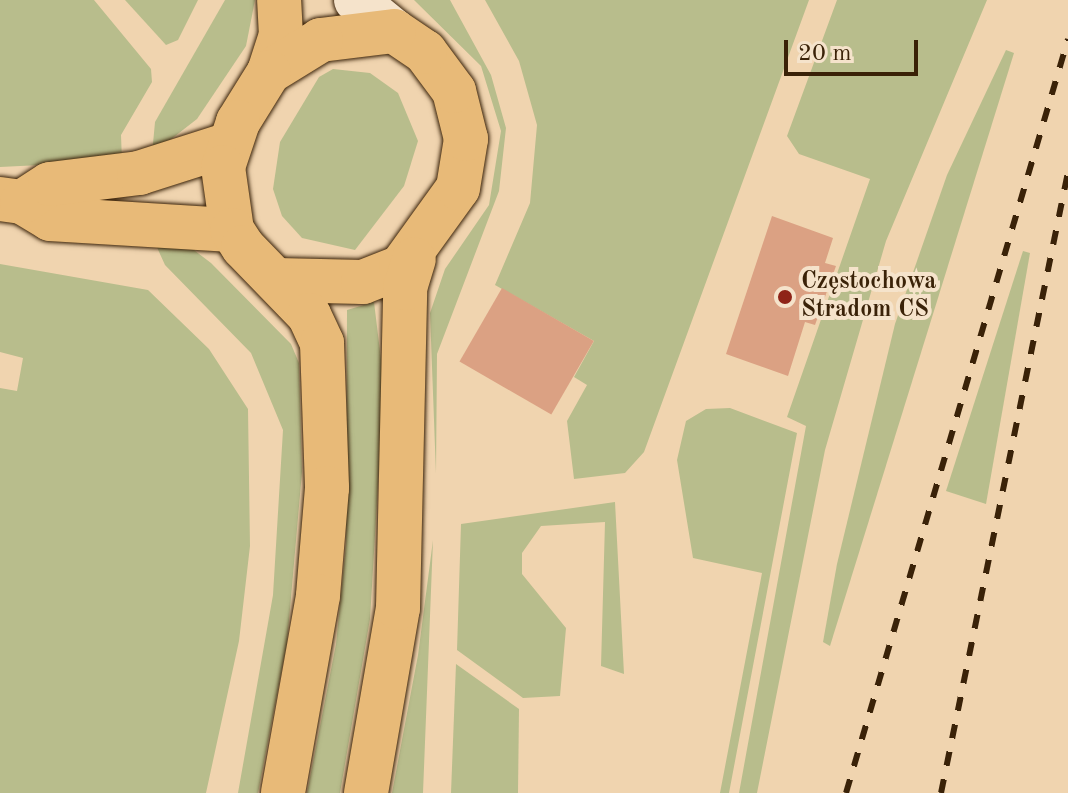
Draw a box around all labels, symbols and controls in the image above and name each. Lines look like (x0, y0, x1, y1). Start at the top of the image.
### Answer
scale bar (788, 24, 922, 74)
text: 20 m (798, 42, 852, 66)
place label: Częstochowa Stradom CS (801, 269, 937, 325)
marker: Częstochowa Stradom CS (776, 288, 794, 306)

